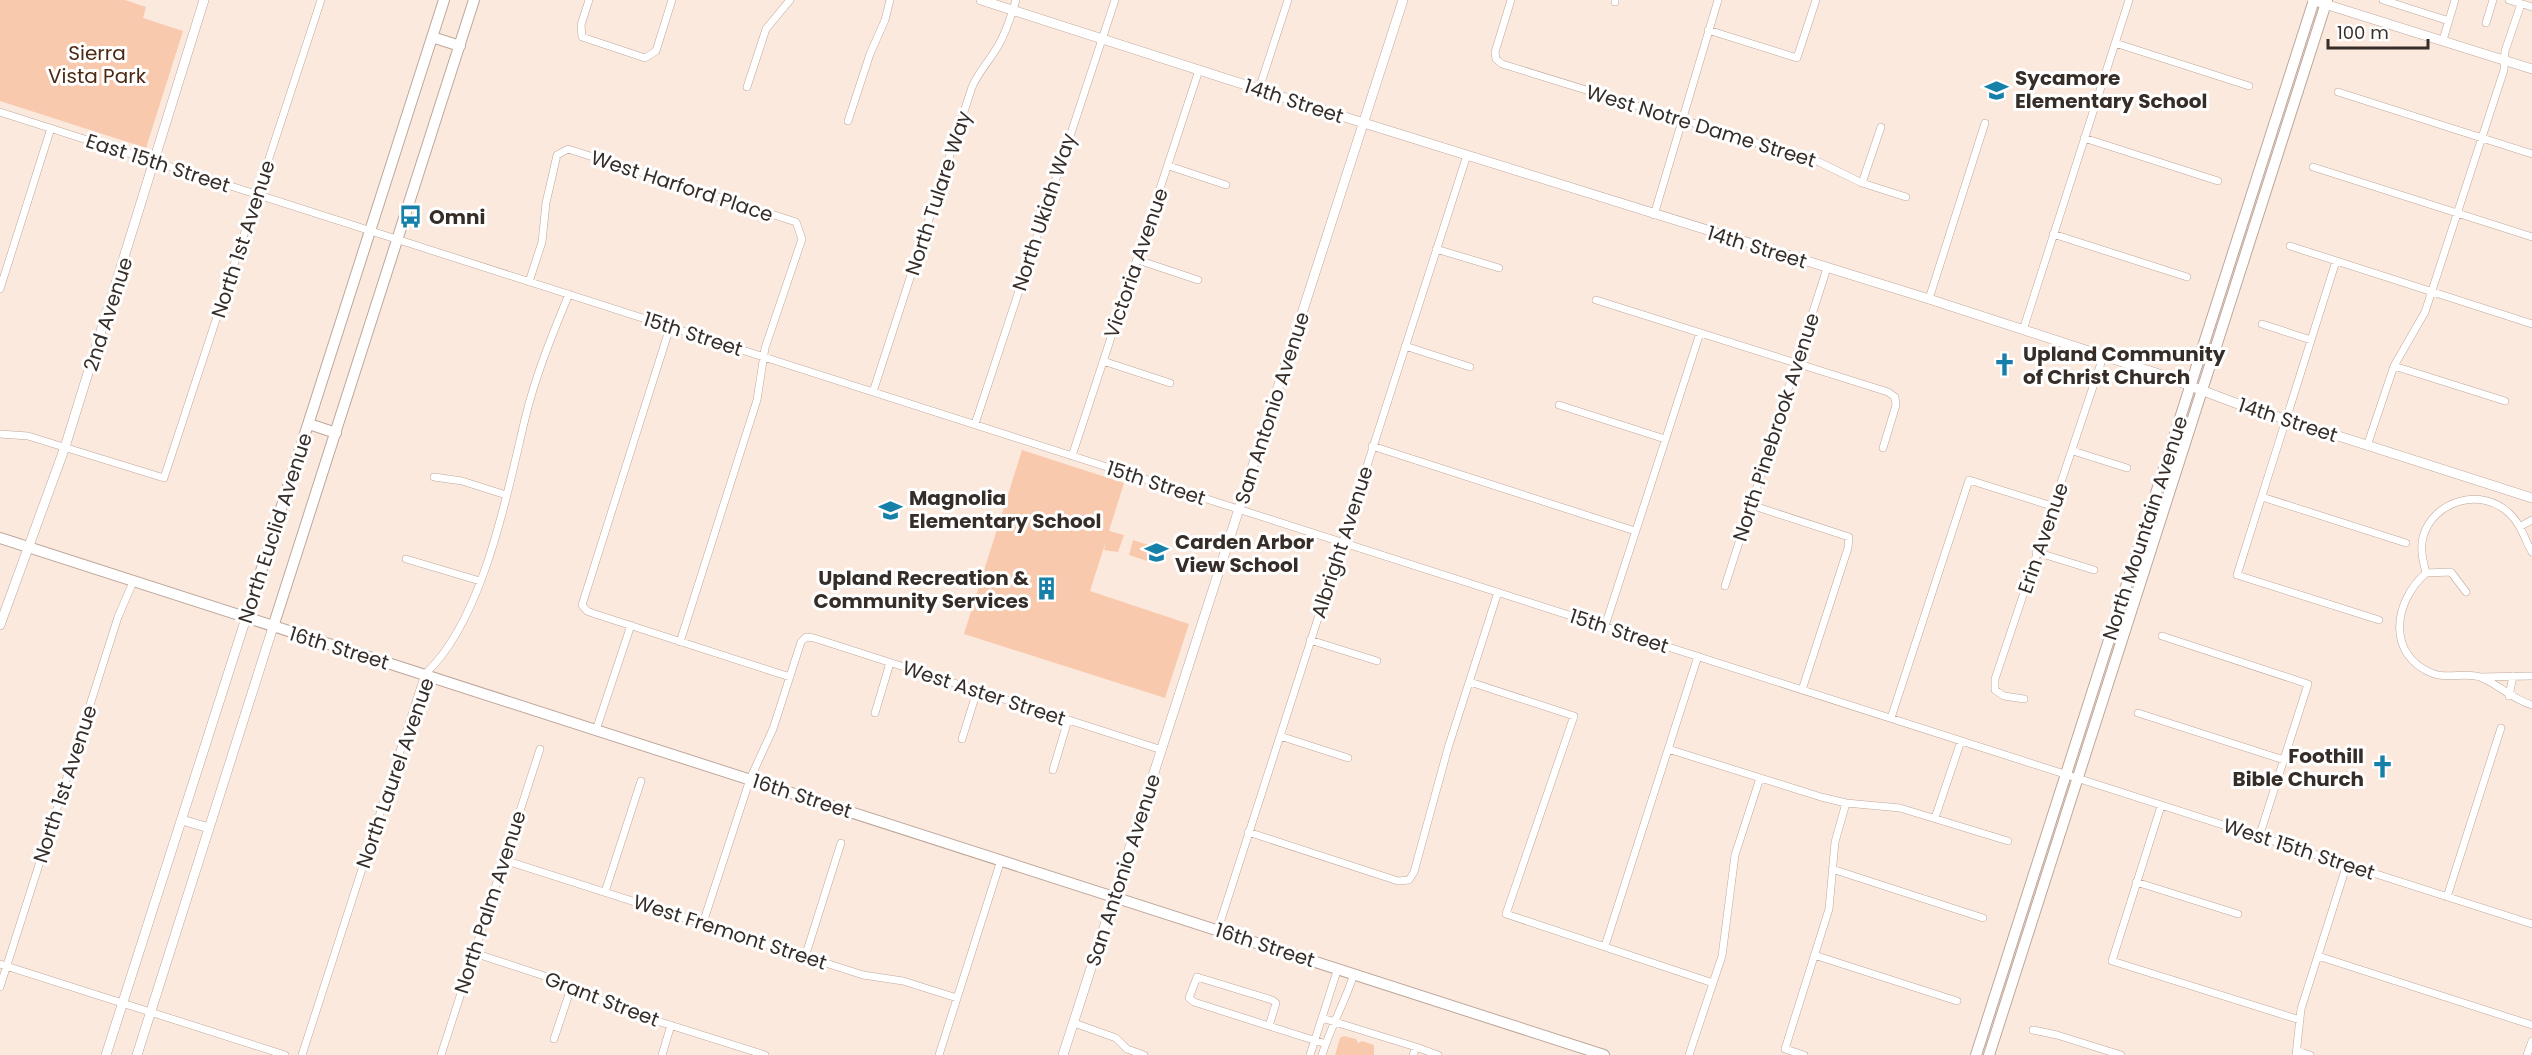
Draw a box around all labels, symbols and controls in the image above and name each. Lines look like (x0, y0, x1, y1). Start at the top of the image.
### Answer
scale bar (2328, 12, 2428, 50)
text: 100 m (2337, 20, 2389, 45)
park label: Sierra Vista Park (48, 39, 147, 90)
place label: Sycamore Elementary School (2015, 64, 2207, 115)
street label: 14th Street (1241, 72, 1347, 130)
school or university icon: Sycamore Elementary School (1984, 77, 2010, 103)
street label: West Notre Dame Street (1583, 78, 1819, 174)
street label: North Tulare Way (898, 107, 978, 279)
street label: East 15th Street (82, 127, 234, 199)
street label: North Ukiah Way (1005, 129, 1083, 295)
street label: West Harford Place (587, 143, 777, 229)
street label: North 1st Avenue (204, 157, 282, 321)
street label: Victoria Avenue (1097, 184, 1175, 342)
place label: Omni (429, 203, 485, 231)
bus stop icon: Omni (398, 204, 424, 230)
street label: 14th Street (1704, 219, 1810, 275)
street label: 2nd Avenue (76, 253, 140, 375)
street label: 15th Street (640, 305, 746, 363)
street label: San Antonio Avenue (1228, 308, 1316, 508)
street label: North Pinebrook Avenue (1726, 309, 1826, 545)
place label: Upland Community of Christ Church (2023, 340, 2226, 391)
church icon: Upland Community of Christ Church (1992, 352, 2018, 378)
street label: 14th Street (2235, 391, 2341, 449)
street label: North Mountain Avenue (2095, 412, 2195, 644)
street label: North Euclid Avenue (231, 429, 319, 627)
street label: 15th Street (1103, 454, 1209, 512)
street label: Albright Avenue (1304, 462, 1380, 622)
street label: Erin Avenue (2011, 479, 2075, 597)
place label: Magnolia Elementary School (909, 484, 1101, 535)
school or university icon: Magnolia Elementary School (878, 497, 904, 523)
place label: Carden Arbor View School (1175, 528, 1315, 579)
school or university icon: Carden Arbor View School (1144, 540, 1170, 566)
place label: Upland Recreation & Community Services (814, 564, 1029, 615)
building icon: Upland Recreation & Community Services (1034, 576, 1060, 602)
street label: 15th Street (1566, 602, 1672, 660)
street label: 16th Street (286, 620, 392, 676)
street label: West Aster Street (899, 653, 1069, 733)
street label: North Laurel Avenue (349, 674, 441, 872)
street label: North 1st Avenue (26, 702, 104, 866)
place label: Foothill Bible Church (2233, 742, 2364, 793)
church icon: Foothill Bible Church (2369, 754, 2395, 780)
street label: 16th Street (749, 767, 855, 825)
street label: San Antonio Avenue (1079, 770, 1167, 970)
street label: North Palm Avenue (447, 807, 533, 997)
street label: West 15th Street (2220, 811, 2378, 887)
street label: West Fremont Street (629, 887, 831, 977)
street label: 16th Street (1212, 916, 1318, 974)
street label: Grant Street (541, 964, 663, 1034)

